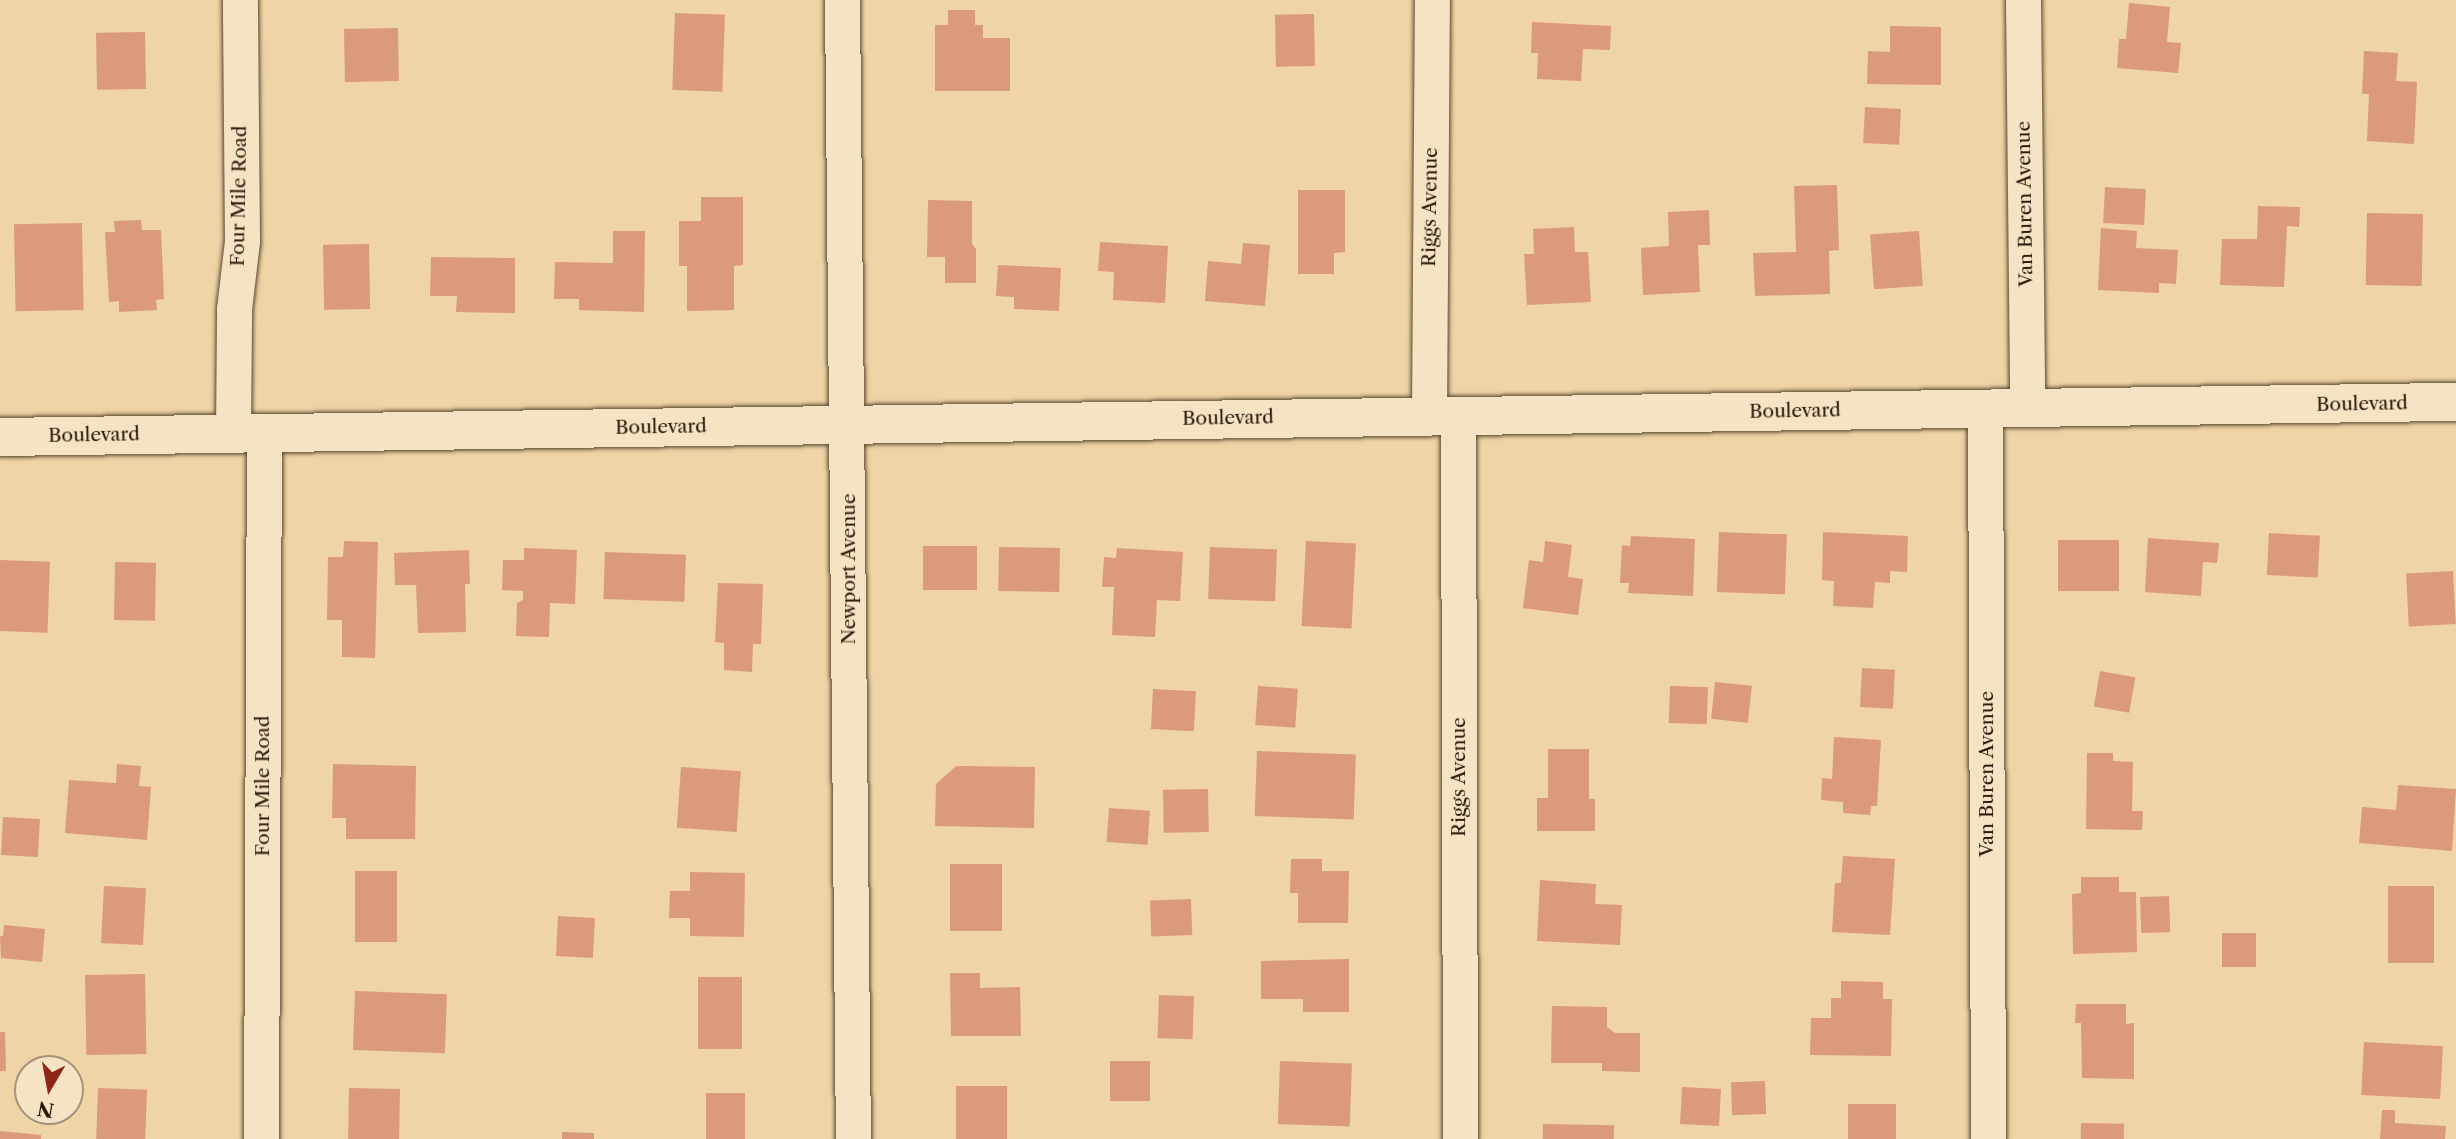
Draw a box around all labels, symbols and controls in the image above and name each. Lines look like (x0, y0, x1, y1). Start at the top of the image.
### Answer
street label: Van Buren Avenue (2012, 120, 2038, 288)
street label: Four Mile Road (226, 125, 252, 267)
street label: Riggs Avenue (1418, 147, 1442, 267)
street label: Boulevard (2316, 392, 2408, 416)
street label: Boulevard (1749, 399, 1841, 423)
street label: Boulevard (1182, 406, 1274, 430)
street label: Boulevard (615, 415, 707, 439)
street label: Boulevard (48, 423, 140, 447)
street label: Newport Avenue (838, 493, 860, 645)
street label: Van Buren Avenue (1976, 691, 1998, 857)
street label: Four Mile Road (252, 715, 274, 857)
street label: Riggs Avenue (1448, 717, 1470, 837)
north arrow (14, 1055, 84, 1125)
text: N (35, 1096, 56, 1122)

